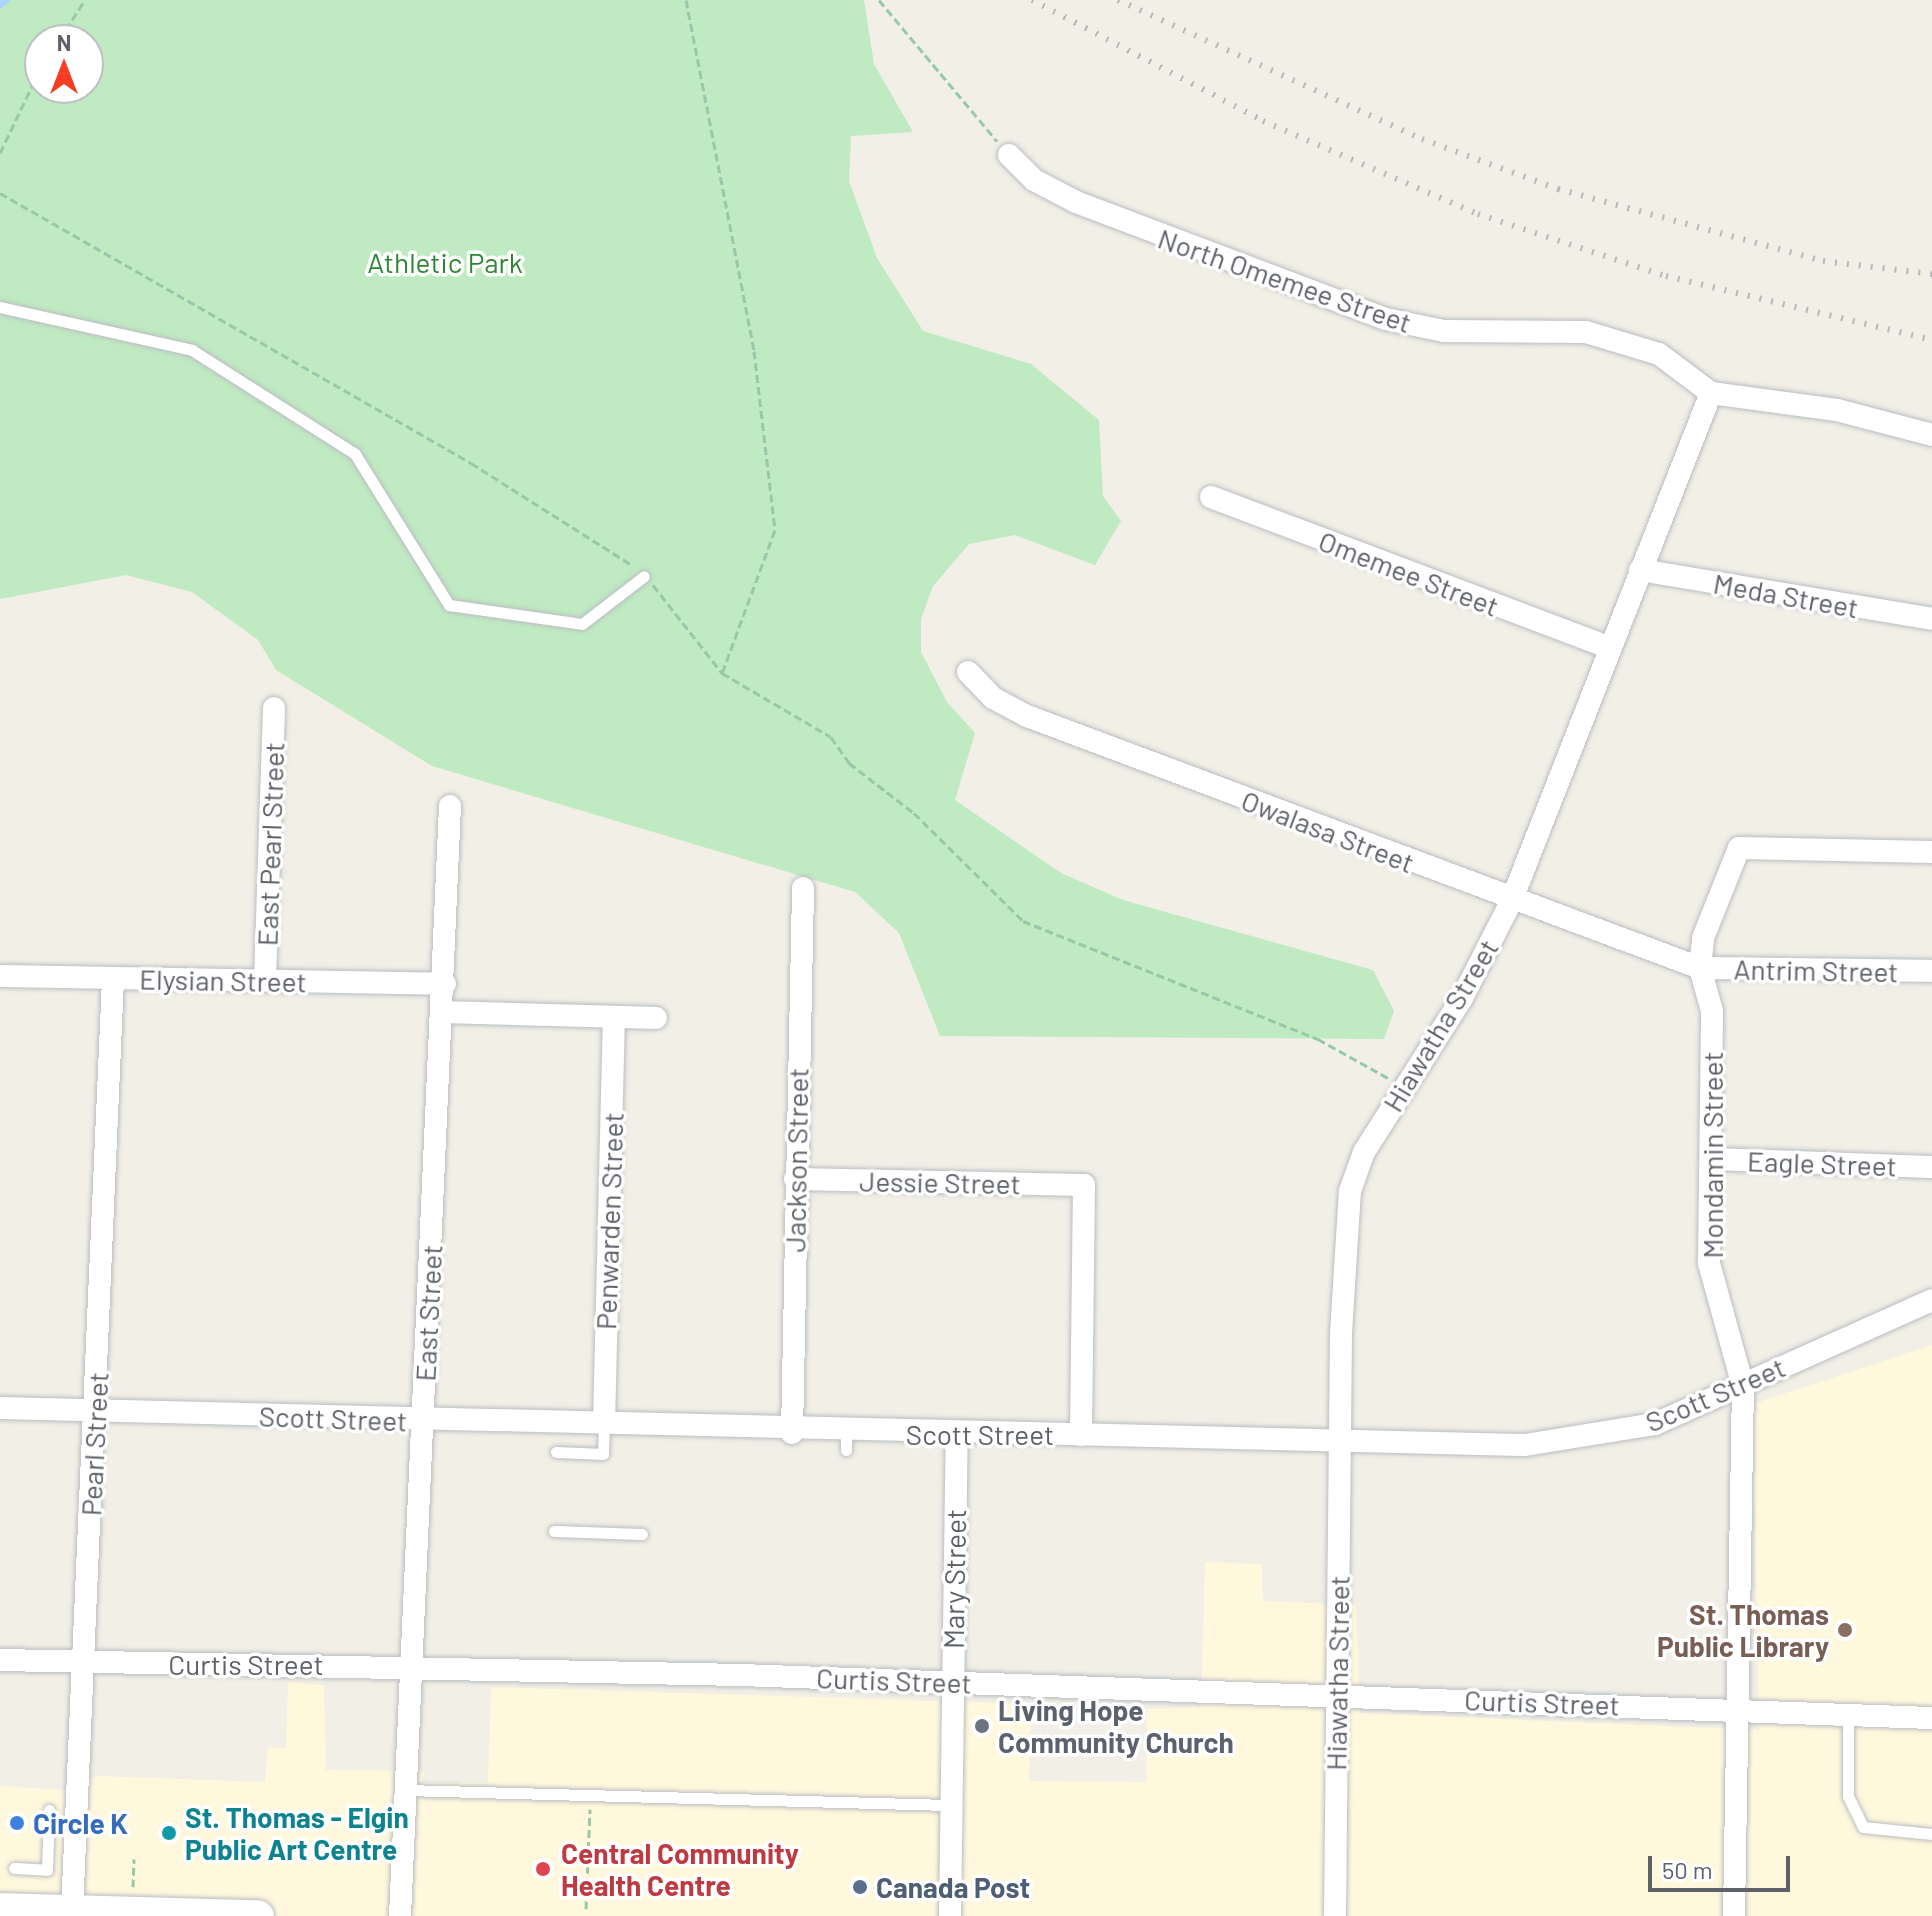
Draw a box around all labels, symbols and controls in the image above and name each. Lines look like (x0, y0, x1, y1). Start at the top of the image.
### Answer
north arrow (24, 24, 104, 104)
text: N (57, 29, 71, 55)
street label: North Omemee Street (1154, 221, 1416, 339)
park label: Athletic Park (367, 245, 523, 279)
street label: Omemee Street (1314, 523, 1504, 623)
street label: Meda Street (1711, 566, 1861, 624)
street label: East Pearl Street (250, 741, 290, 947)
street label: Owalasa Street (1237, 783, 1419, 879)
street label: Hiawatha Street (1375, 933, 1505, 1117)
street label: Antrim Street (1733, 952, 1899, 988)
street label: Elysian Street (139, 962, 307, 998)
street label: Mondamin Street (1695, 1051, 1729, 1259)
street label: Jackson Street (778, 1067, 814, 1253)
street label: Penwarden Street (588, 1112, 630, 1330)
street label: Eagle Street (1747, 1144, 1897, 1182)
street label: Jessie Street (859, 1164, 1021, 1200)
street label: East Street (408, 1244, 448, 1382)
street label: Scott Street (1640, 1350, 1790, 1438)
street label: Pearl Street (73, 1371, 115, 1517)
street label: Scott Street (258, 1399, 408, 1437)
street label: Scott Street (906, 1417, 1054, 1451)
street label: Mary Street (936, 1509, 972, 1649)
street label: Hiawatha Street (1318, 1575, 1356, 1771)
place label: St. Thomas Public Library (1657, 1597, 1829, 1663)
marker: St. Thomas Public Library (1836, 1621, 1854, 1639)
street label: Curtis Street (168, 1647, 324, 1681)
street label: Curtis Street (816, 1660, 972, 1700)
street label: Curtis Street (1464, 1682, 1620, 1722)
place label: Living Hope Community Church (998, 1693, 1234, 1759)
marker: Living Hope Community Church (973, 1717, 991, 1735)
place label: St. Thomas - Elgin Public Art Centre (185, 1800, 409, 1866)
place label: Circle K (33, 1806, 128, 1840)
marker: Circle K (8, 1814, 26, 1832)
marker: St. Thomas - Elgin Public Art Centre (160, 1824, 178, 1842)
place label: Central Community Health Centre (561, 1836, 799, 1902)
scale bar (1652, 1840, 1794, 1890)
text: 50 m (1662, 1855, 1713, 1884)
marker: Central Community Health Centre (532, 1858, 554, 1880)
place label: Canada Post (876, 1870, 1030, 1904)
marker: Canada Post (851, 1878, 869, 1896)

